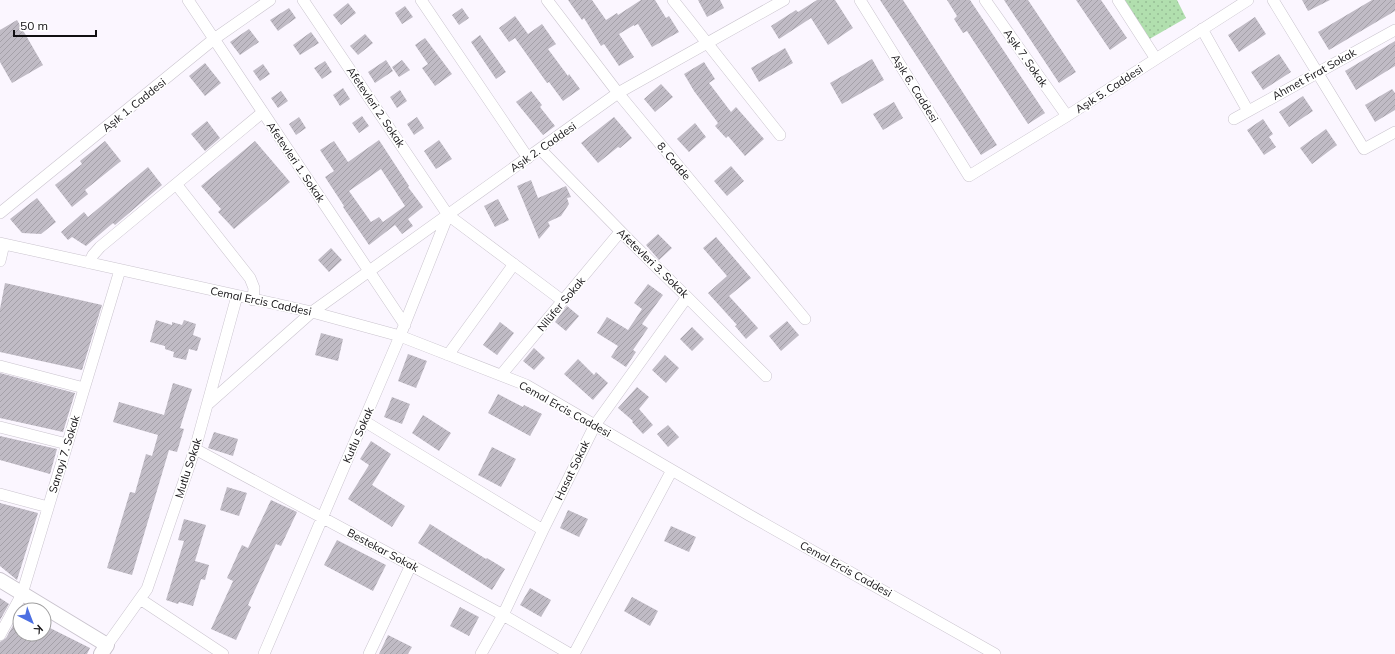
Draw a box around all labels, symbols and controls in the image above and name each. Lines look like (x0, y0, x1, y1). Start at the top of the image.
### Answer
scale bar (14, 12, 96, 38)
text: 50 m (20, 18, 48, 33)
street label: Aşık 7. Sokak (1001, 26, 1051, 90)
street label: Ahmet Fırat Sokak (1270, 45, 1359, 103)
street label: Aşık 6. Caddesi (888, 51, 942, 125)
street label: Aşık 5. Caddesi (1073, 62, 1145, 116)
street label: Afetevleri 2. Sokak (344, 64, 408, 150)
street label: Aşık 1. Caddesi (99, 75, 169, 135)
street label: Afetevleri 1. Sokak (264, 119, 328, 205)
street label: Aşık 2. Caddesi (507, 119, 579, 175)
street label: 8. Cadde (654, 139, 694, 183)
street label: Afetevleri 3. Sokak (614, 225, 692, 301)
street label: Nilüfer Sokak (534, 274, 588, 334)
street label: Cemal Ercis Caddesi (209, 283, 313, 319)
street label: Cemal Ercis Caddesi (517, 378, 613, 440)
street label: Kutlu Sokak (339, 404, 377, 465)
street label: Sanayi 7. Sokak (45, 413, 83, 495)
street label: Mutlu Sokak (172, 436, 204, 500)
street label: Hasat Sokak (552, 438, 593, 502)
street label: Bestekar Sokak (345, 525, 421, 575)
street label: Cemal Ercis Caddesi (798, 538, 894, 600)
north arrow (12, 602, 52, 642)
text: K (31, 622, 46, 638)

